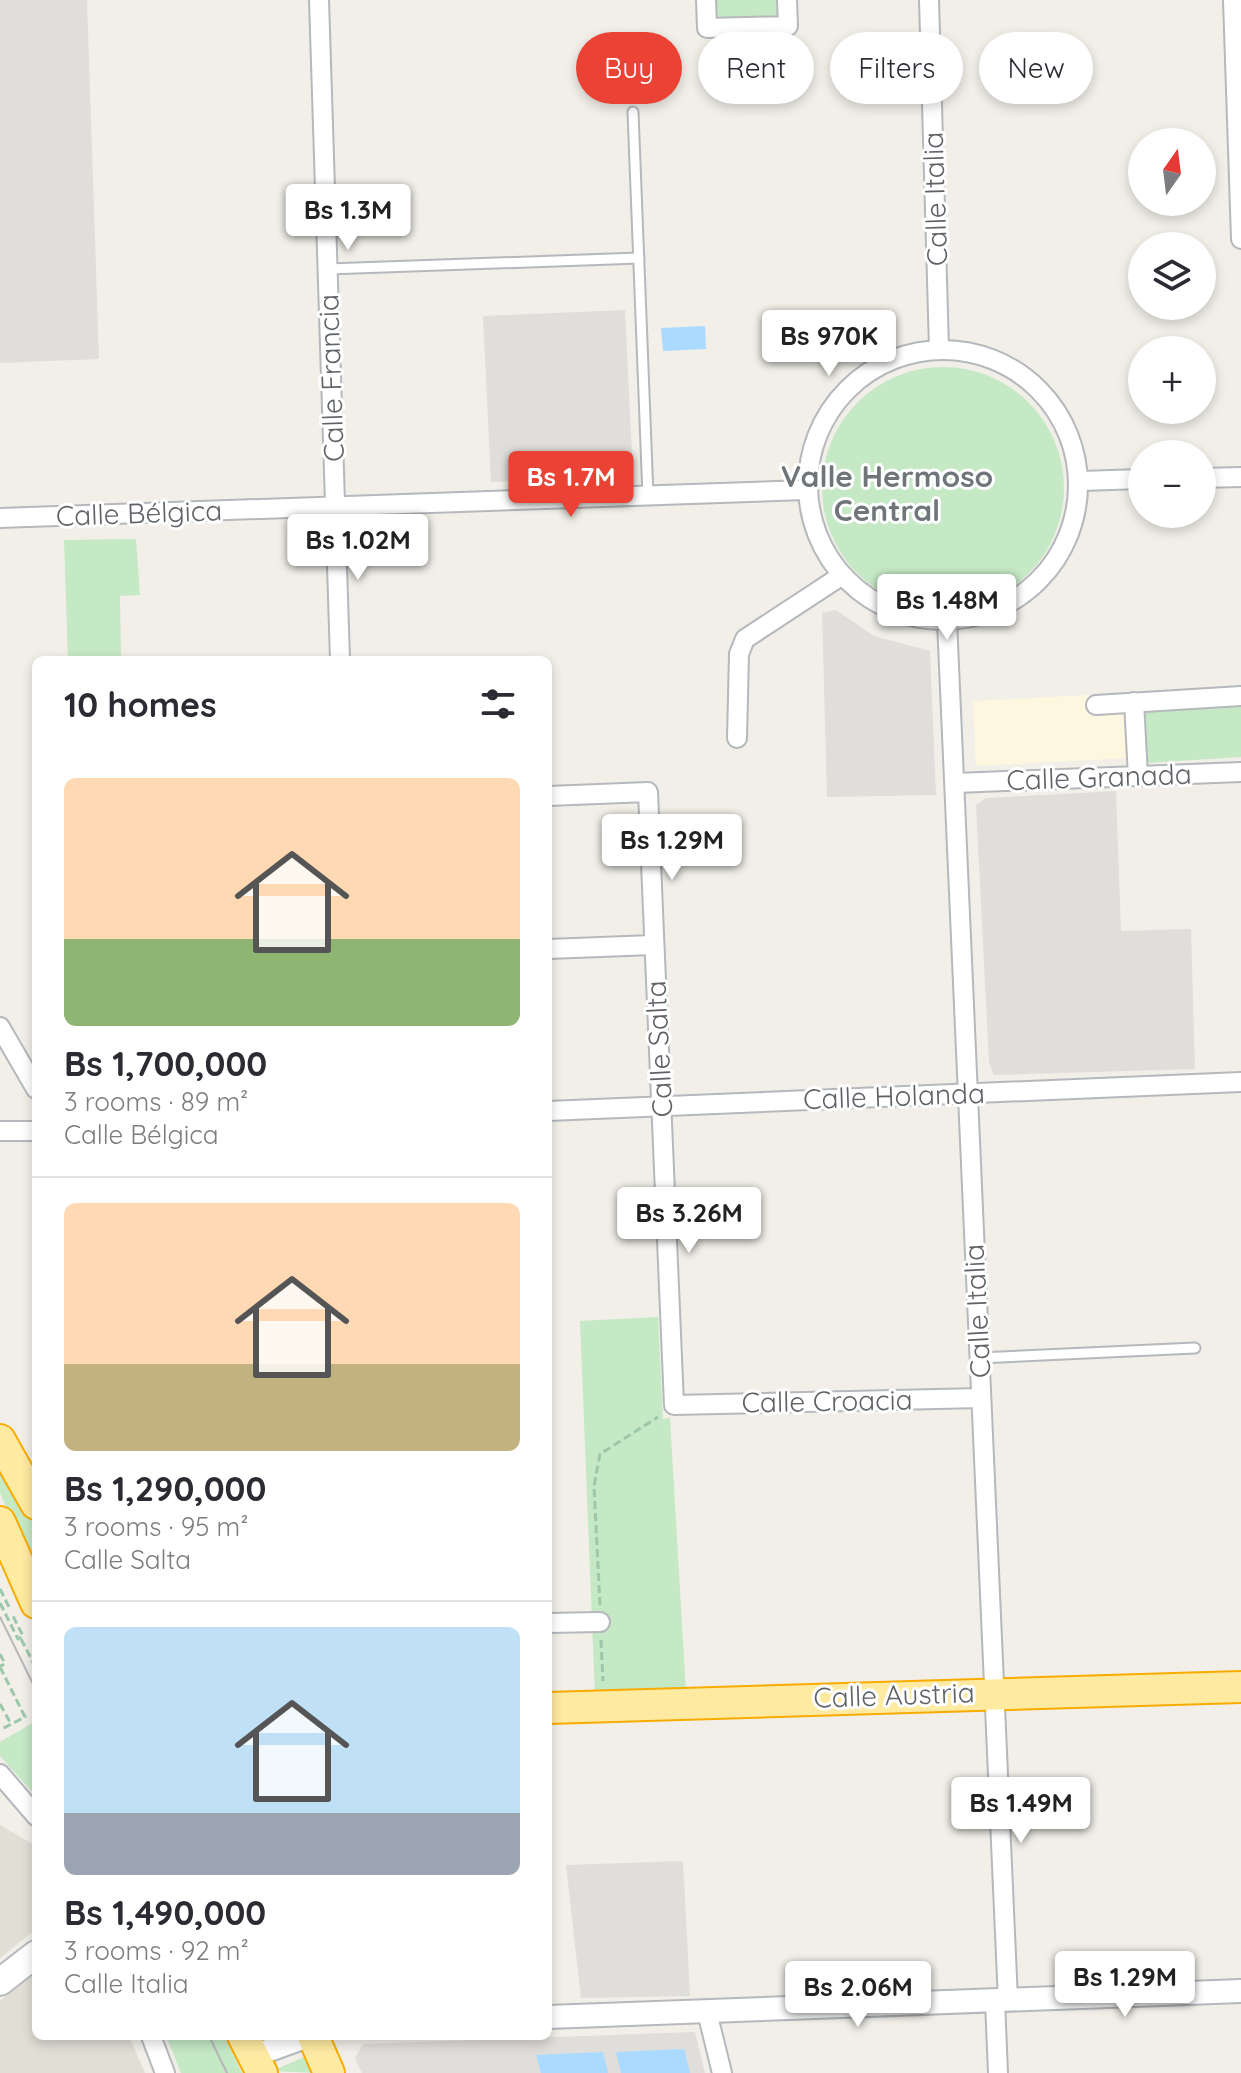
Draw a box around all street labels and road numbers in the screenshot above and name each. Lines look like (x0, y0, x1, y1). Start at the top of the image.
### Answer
street label: Calle Italia (915, 131, 954, 267)
street label: Calle Francia (310, 293, 351, 463)
street label: Calle Bélgica (55, 492, 223, 533)
street label: Calle Granada (1006, 756, 1192, 797)
street label: Calle Salta (637, 980, 680, 1118)
street label: Calle Holanda (802, 1075, 985, 1116)
street label: Calle Italia (956, 1243, 997, 1379)
street label: Calle Croacia (741, 1382, 913, 1419)
street label: Calle Austria (813, 1674, 975, 1715)

